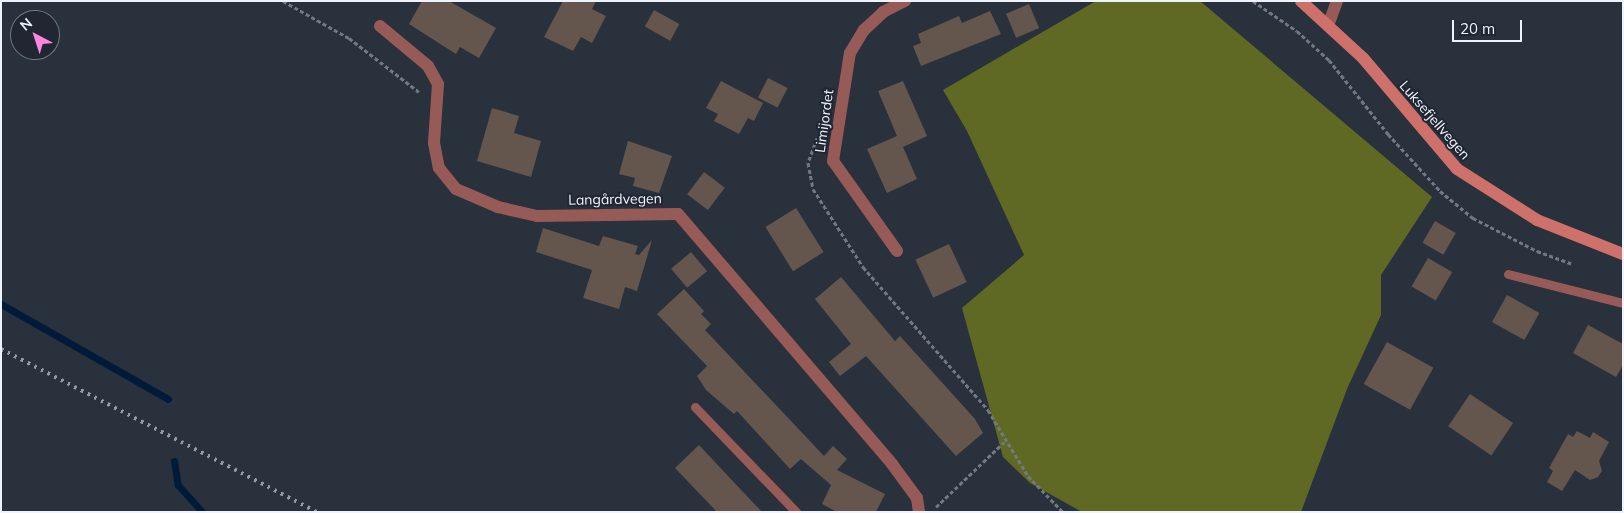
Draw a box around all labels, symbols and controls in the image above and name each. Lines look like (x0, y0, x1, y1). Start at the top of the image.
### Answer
north arrow (10, 10, 60, 60)
scale bar (1454, 10, 1524, 42)
text: N (16, 14, 36, 35)
text: 20 m (1460, 19, 1495, 38)
street label: Luksefjellvegen (1396, 77, 1474, 163)
street label: Limijordet (811, 88, 837, 154)
street label: Langårdvegen (568, 190, 662, 208)

